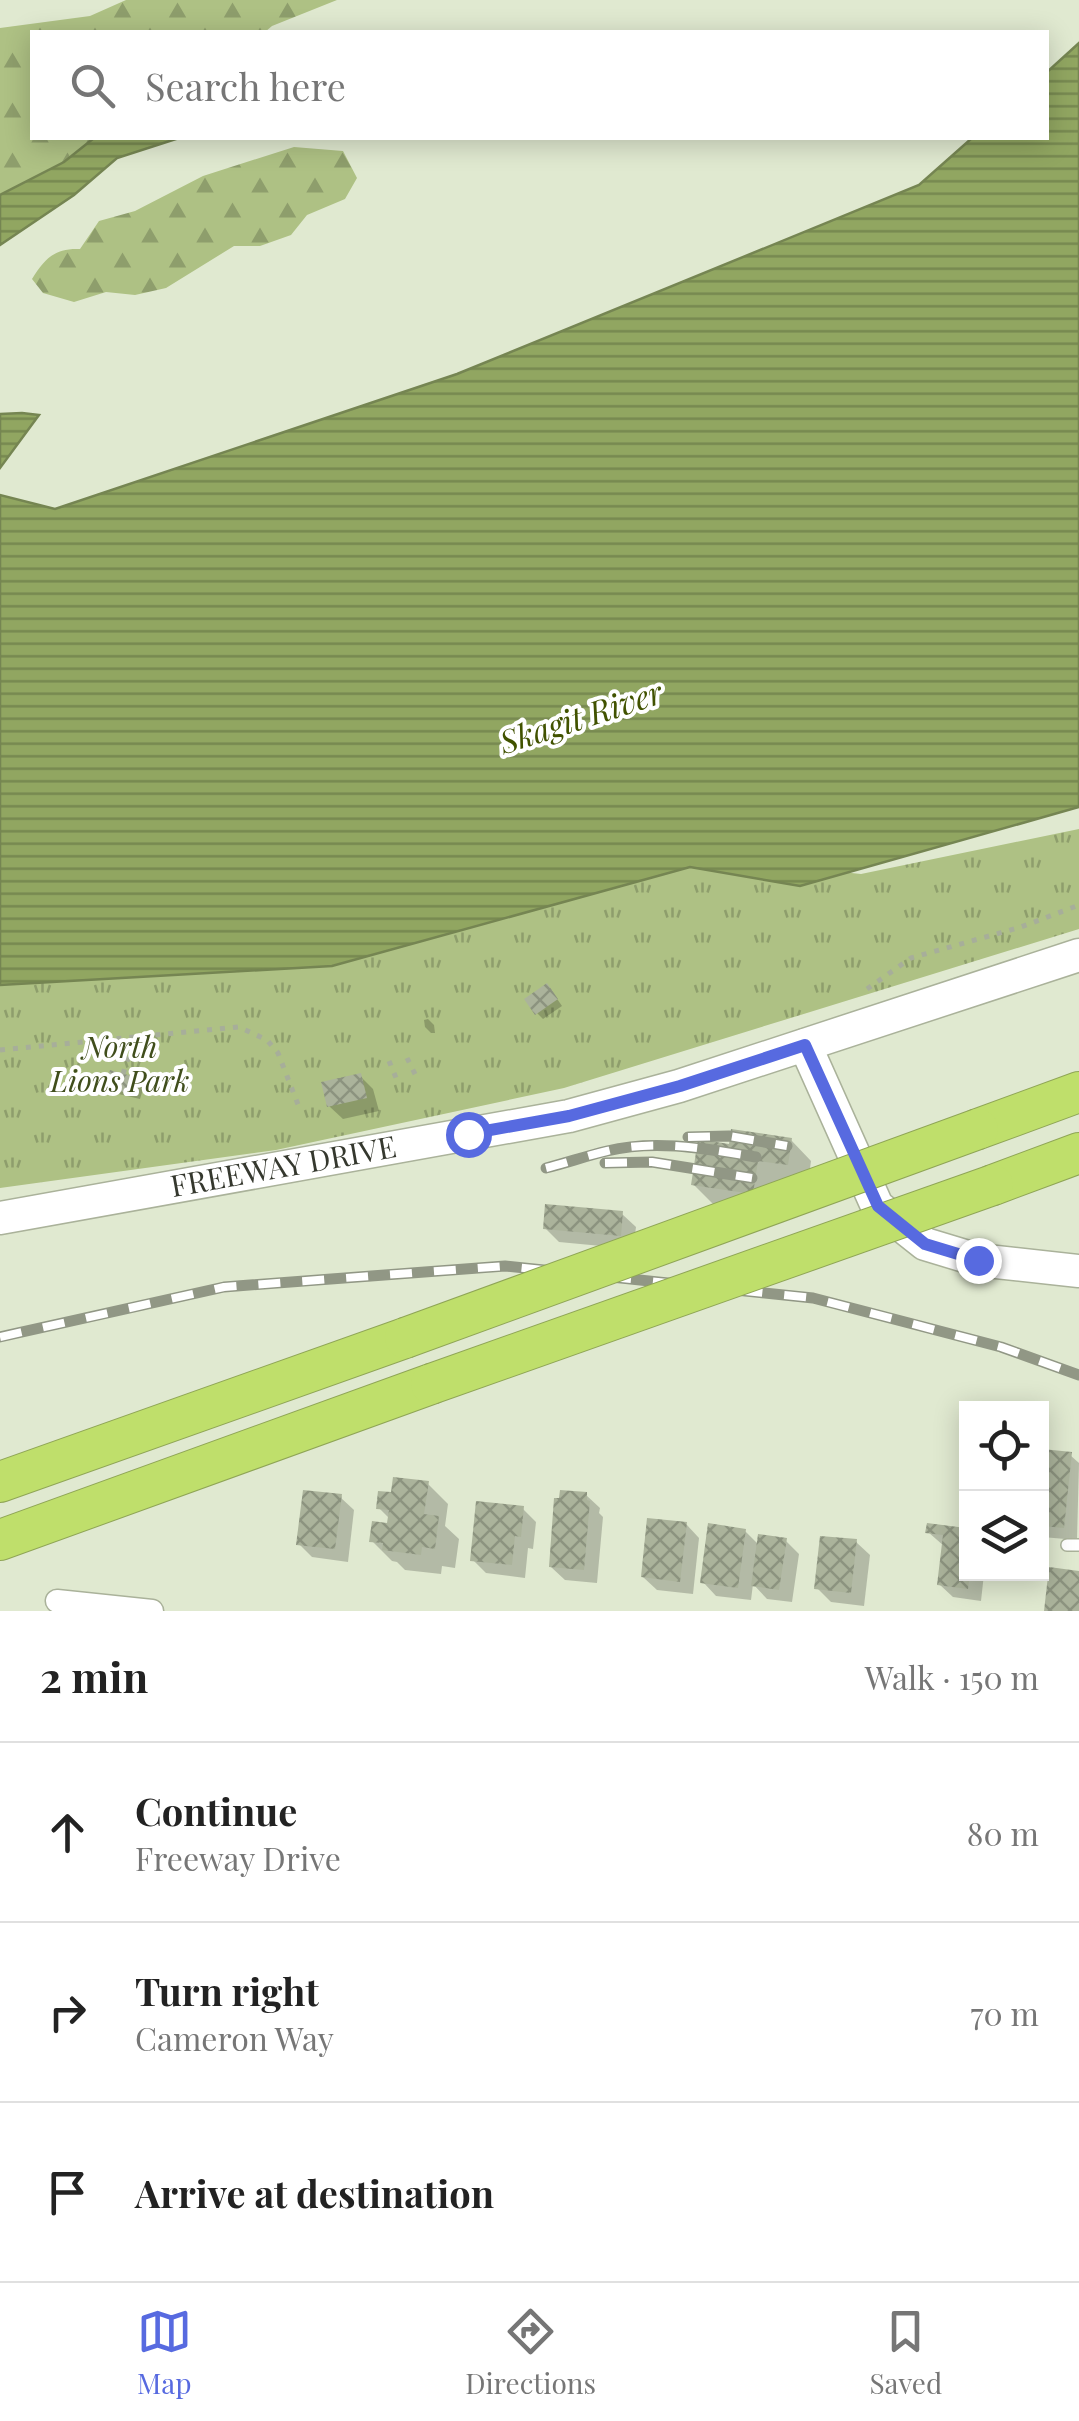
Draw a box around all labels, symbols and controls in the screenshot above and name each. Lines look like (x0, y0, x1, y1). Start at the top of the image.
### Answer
search box (30, 30, 1049, 140)
icon: search (65, 58, 120, 113)
text: Search here (145, 60, 346, 111)
water label: Skagit River (492, 669, 669, 763)
park label: North Lions Park (49, 1026, 190, 1100)
route start (446, 1112, 492, 1158)
street label: FREEWAY DRIVE (167, 1125, 399, 1205)
route end (956, 1238, 1002, 1284)
map controls (959, 1401, 1049, 1581)
button: locate (959, 1401, 1049, 1491)
button: layers (959, 1491, 1049, 1581)
text: 2 min (40, 1648, 148, 1704)
text: Walk · 150 m (865, 1655, 1039, 1698)
text: Continue (135, 1785, 297, 1836)
icon: ahead (40, 1805, 95, 1860)
text: 80 m (967, 1811, 1039, 1854)
text: Freeway Drive (135, 1836, 341, 1879)
text: Turn right (135, 1965, 319, 2016)
icon: right (40, 1985, 95, 2040)
text: 70 m (970, 1991, 1039, 2034)
text: Cameron Way (135, 2016, 334, 2059)
icon: arrive (40, 2165, 95, 2220)
text: Arrive at destination (135, 2167, 494, 2218)
tab: Map (137, 2304, 192, 2401)
tab: Directions (465, 2304, 596, 2401)
tab: Saved (869, 2304, 942, 2401)

